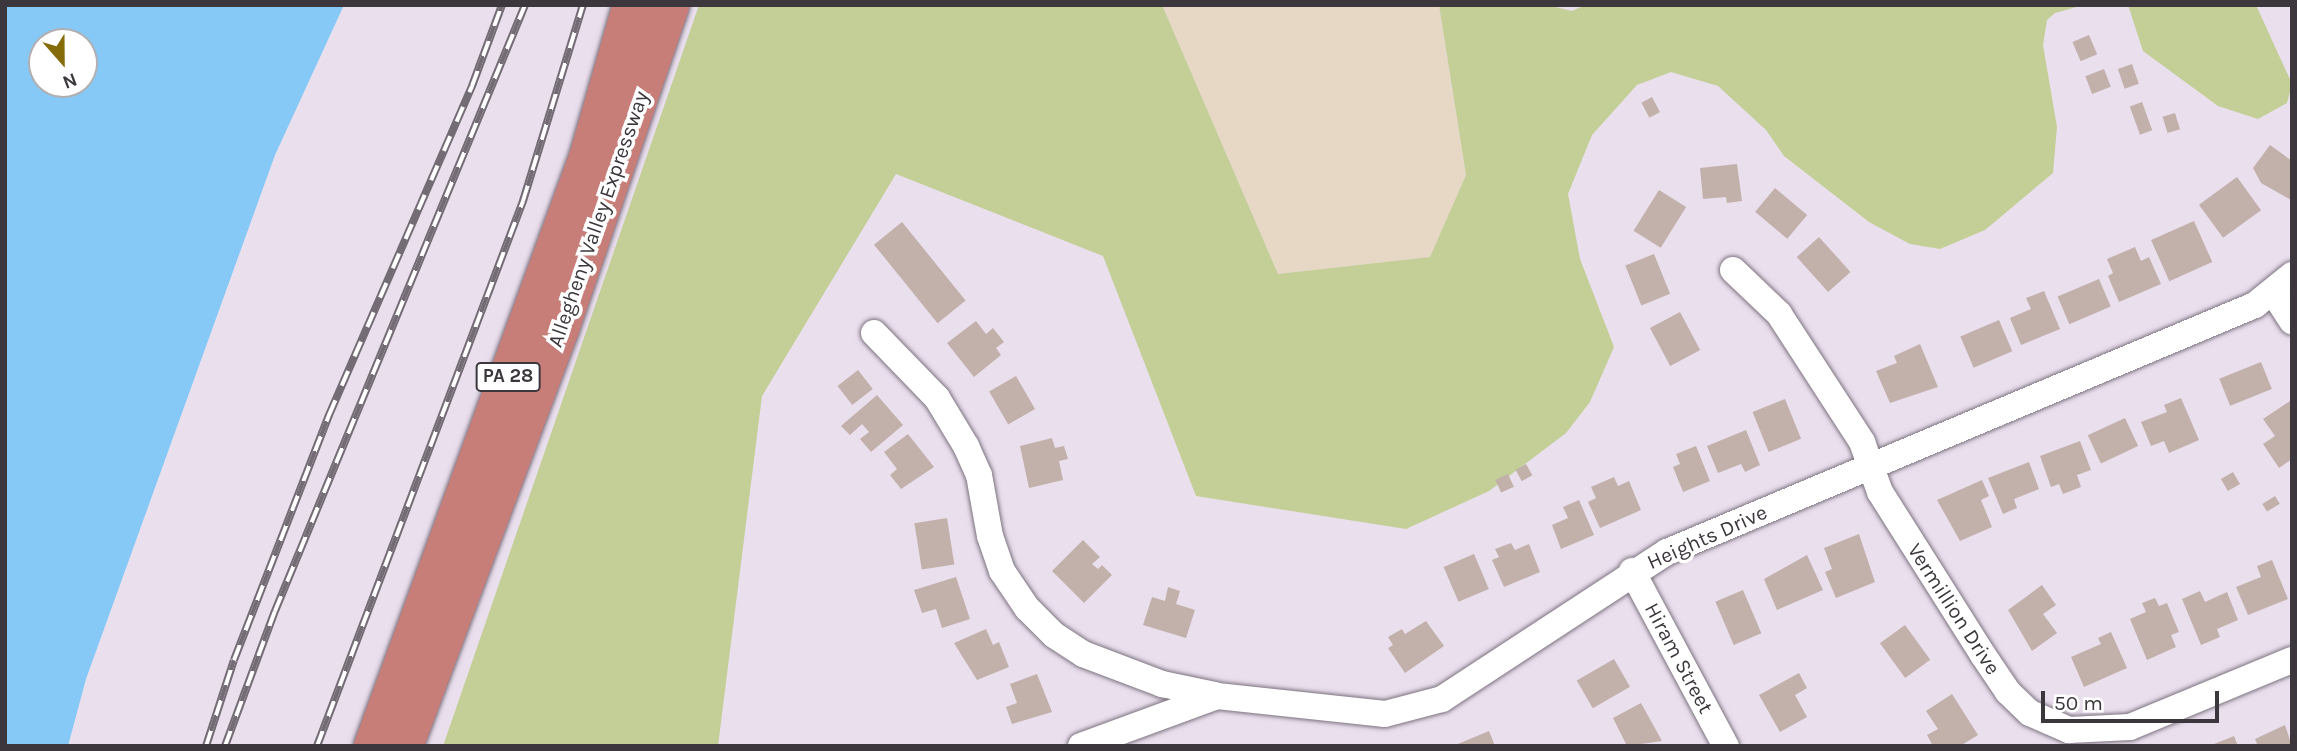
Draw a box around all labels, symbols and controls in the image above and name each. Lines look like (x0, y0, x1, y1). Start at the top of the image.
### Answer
north arrow (28, 28, 98, 98)
text: N (60, 68, 80, 93)
street label: Allegheny Valley Expressway (542, 88, 654, 350)
road number: PA 28 (475, 362, 541, 392)
street label: Heights Drive (1643, 499, 1771, 575)
street label: Vermillion Drive (1902, 539, 2006, 679)
street label: Hiram Street (1639, 598, 1719, 718)
scale bar (2045, 678, 2224, 722)
text: 50 m (2054, 691, 2103, 715)

